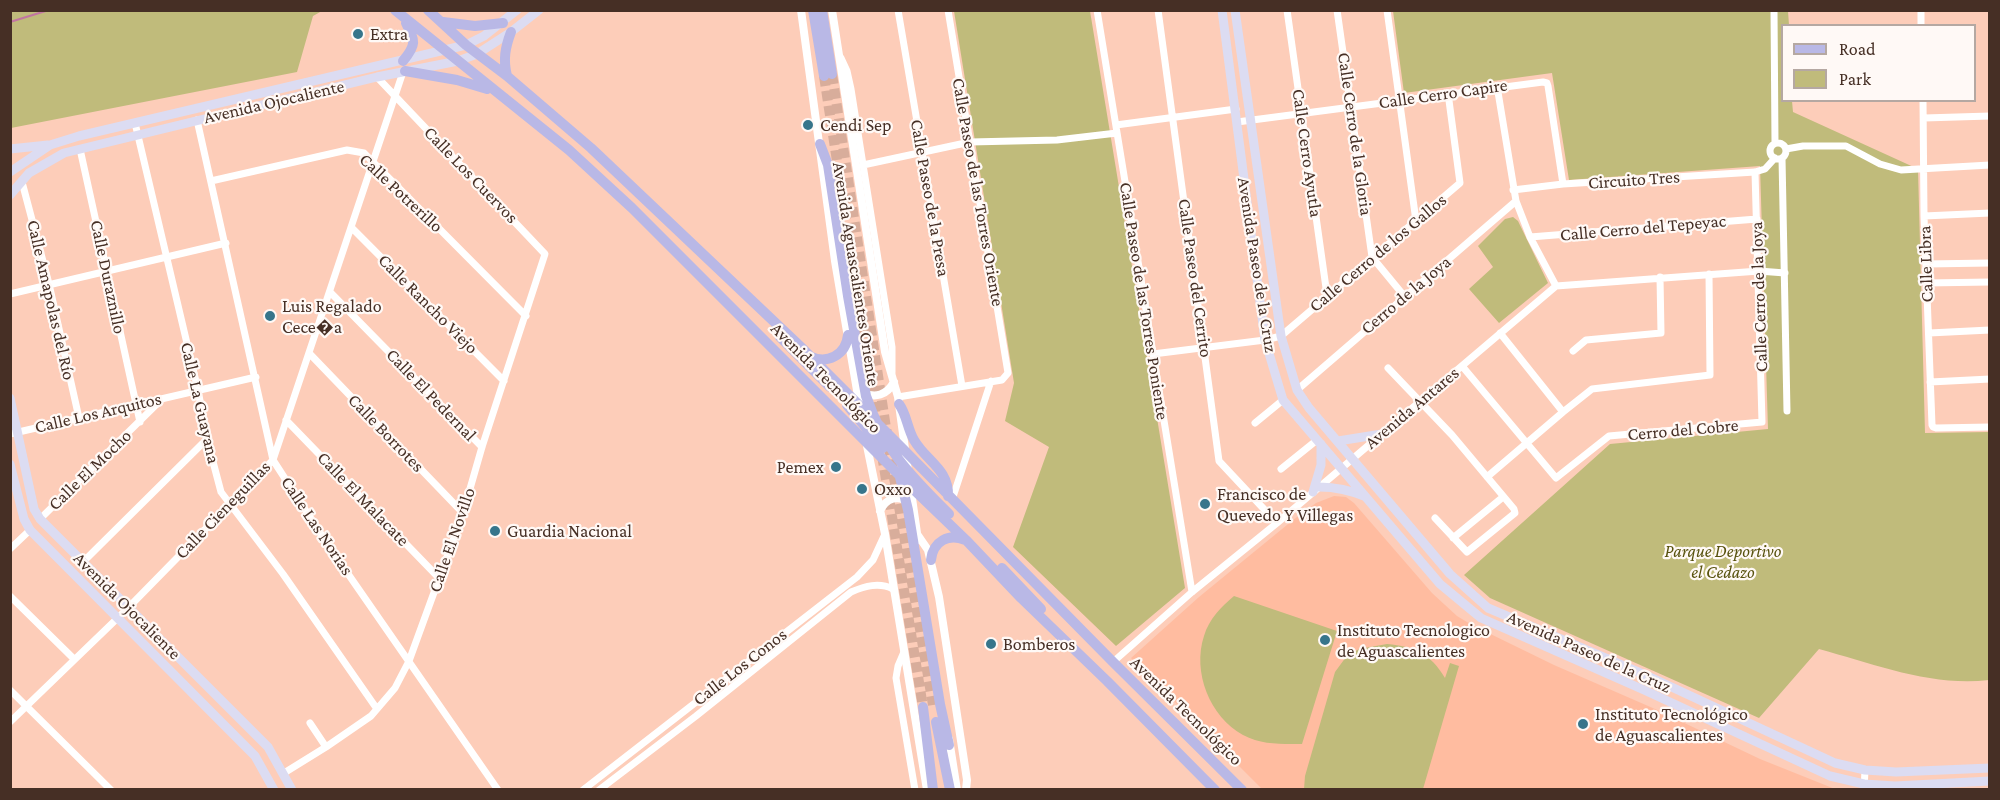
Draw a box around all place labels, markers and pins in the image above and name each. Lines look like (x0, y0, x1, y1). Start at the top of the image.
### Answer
place label: Extra (370, 23, 408, 45)
marker: Extra (351, 27, 365, 41)
place label: Cendi Sep (820, 114, 891, 136)
marker: Cendi Sep (801, 118, 815, 132)
place label: Luis Regalado Cece�a (282, 295, 382, 338)
marker: Luis Regalado Cece�a (263, 309, 277, 323)
place label: Pemex (777, 456, 824, 478)
marker: Pemex (829, 460, 843, 474)
place label: Oxxo (874, 478, 912, 500)
marker: Oxxo (855, 482, 869, 496)
place label: Francisco de Quevedo Y Villegas (1217, 483, 1353, 526)
marker: Francisco de Quevedo Y Villegas (1198, 497, 1212, 511)
place label: Guardia Nacional (507, 520, 632, 542)
marker: Guardia Nacional (488, 524, 502, 538)
place label: Instituto Tecnologico de Aguascalientes (1337, 619, 1490, 662)
place label: Bomberos (1003, 633, 1075, 655)
marker: Instituto Tecnologico de Aguascalientes (1318, 633, 1332, 647)
marker: Bomberos (984, 637, 998, 651)
place label: Instituto Tecnológico de Aguascalientes (1595, 703, 1748, 746)
marker: Instituto Tecnológico de Aguascalientes (1576, 717, 1590, 731)

